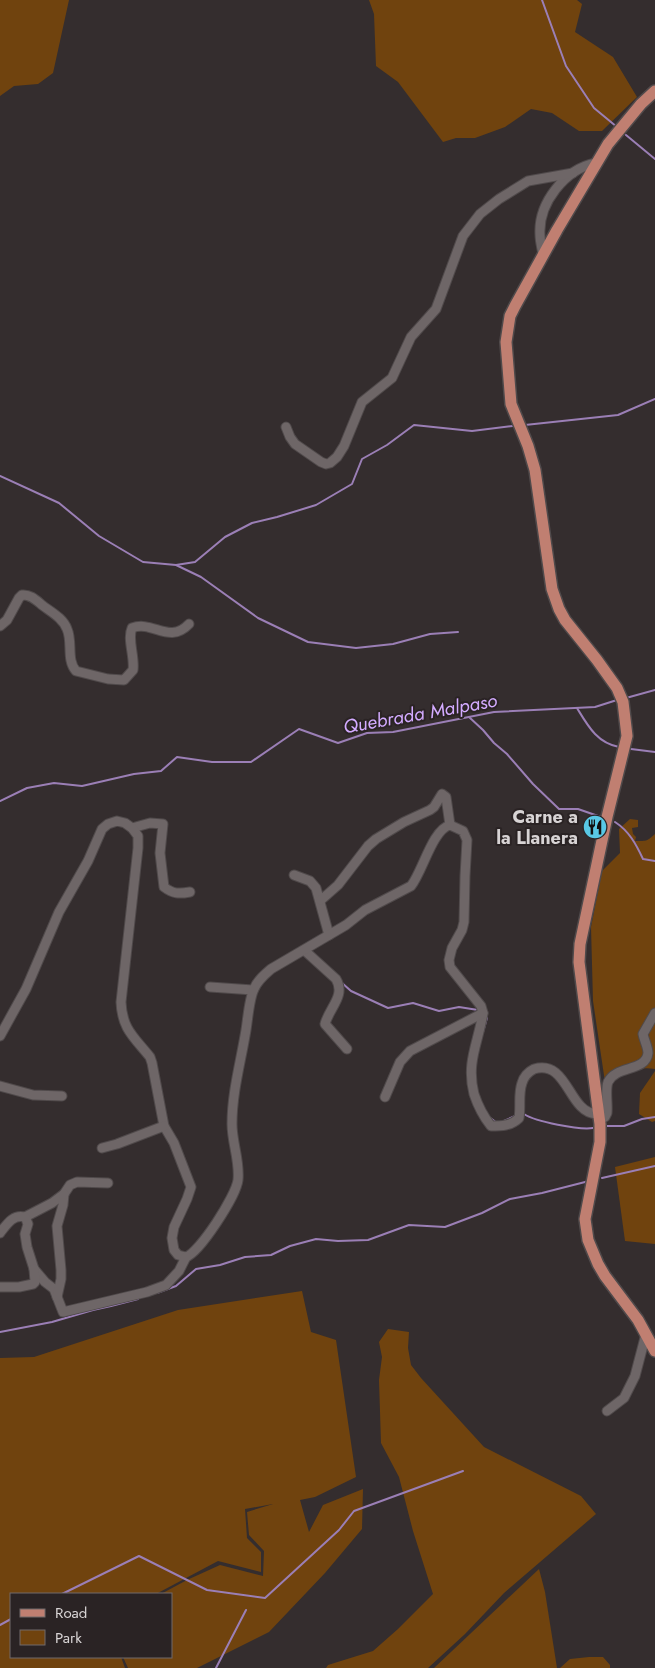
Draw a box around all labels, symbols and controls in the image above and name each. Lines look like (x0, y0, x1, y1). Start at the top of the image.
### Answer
water label: Quebrada Malpaso (341, 687, 499, 740)
place label: Carne a la Llanera (496, 804, 578, 851)
restaurant icon: Carne a la Llanera (582, 814, 608, 840)
legend (10, 1593, 172, 1658)
text: Road (55, 1602, 87, 1624)
text: Park (55, 1627, 82, 1649)

